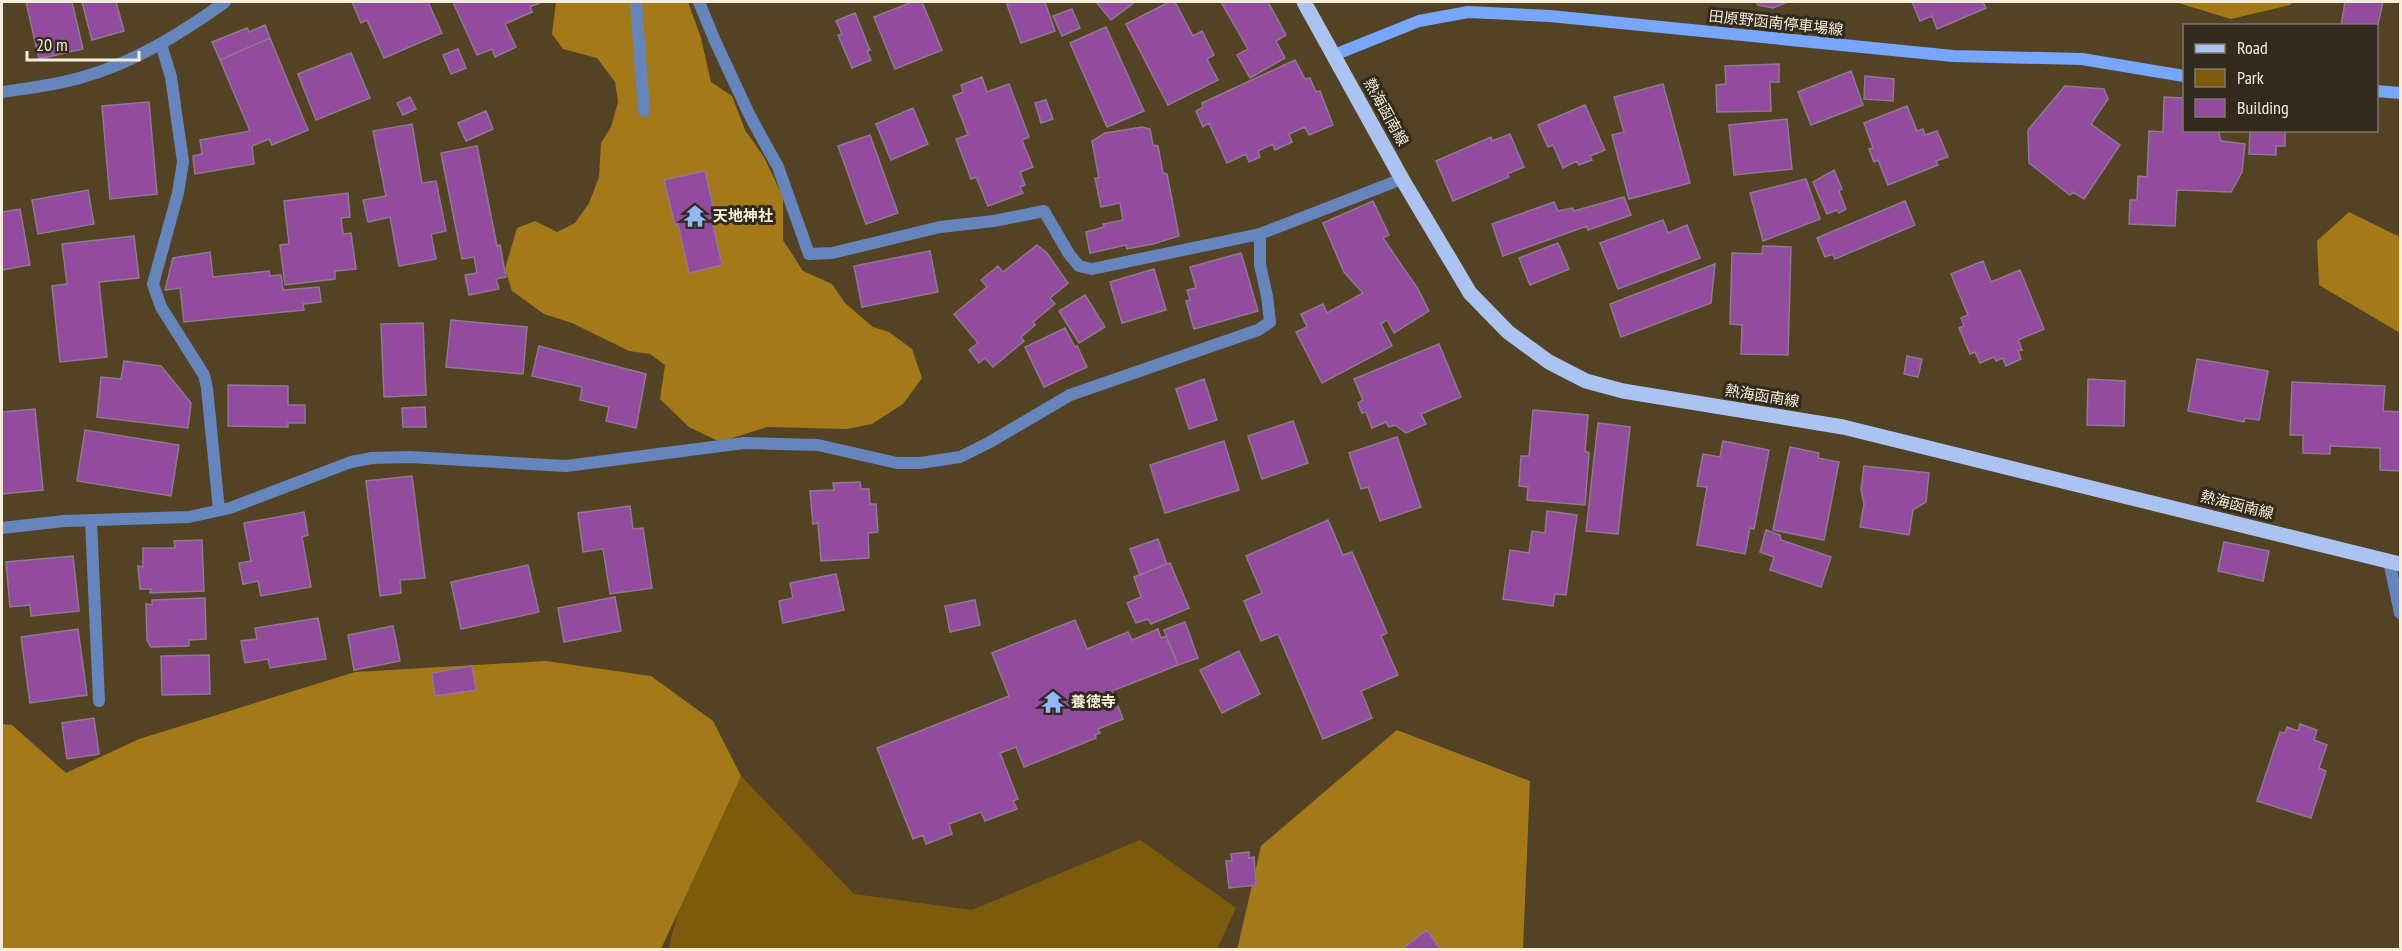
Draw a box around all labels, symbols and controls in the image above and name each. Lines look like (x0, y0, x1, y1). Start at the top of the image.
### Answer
street label: 田原野函南停車場線 (1708, 6, 1844, 39)
scale bar (27, 24, 140, 62)
legend (2183, 24, 2378, 132)
text: 20 m (36, 33, 68, 56)
text: Road (2237, 36, 2268, 59)
text: Park (2237, 66, 2264, 89)
street label: 熱海函南線 (1360, 74, 1413, 149)
text: Building (2237, 96, 2289, 119)
temple icon: 天地神社 (682, 203, 708, 229)
place label: 天地神社 (713, 206, 773, 225)
street label: 熱海函南線 (1724, 380, 1801, 411)
street label: 熱海函南線 (2198, 486, 2276, 523)
temple icon: 養徳寺 (1040, 689, 1066, 715)
place label: 養徳寺 (1071, 692, 1116, 711)

